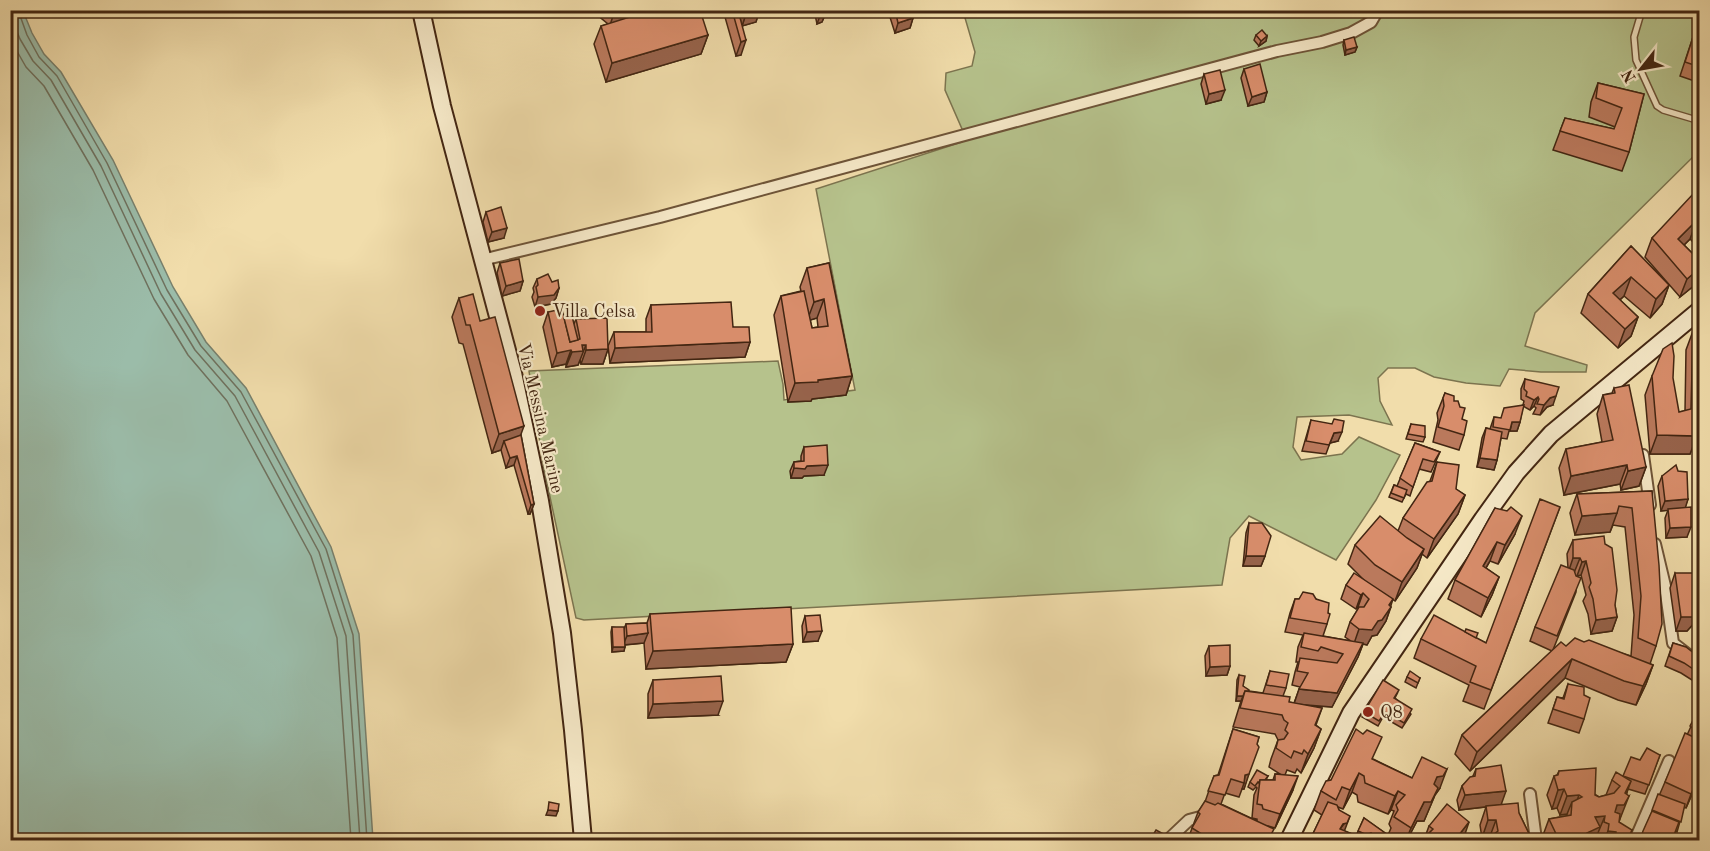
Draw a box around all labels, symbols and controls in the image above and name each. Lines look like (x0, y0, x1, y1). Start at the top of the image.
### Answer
north arrow (1611, 39, 1671, 99)
text: N (1619, 66, 1640, 85)
place label: Villa Celsa (552, 303, 636, 321)
marker: Villa Celsa (533, 304, 547, 318)
street label: Via Messina Marine (514, 341, 566, 495)
place label: Q8 (1380, 704, 1403, 722)
marker: Q8 (1361, 705, 1375, 719)

